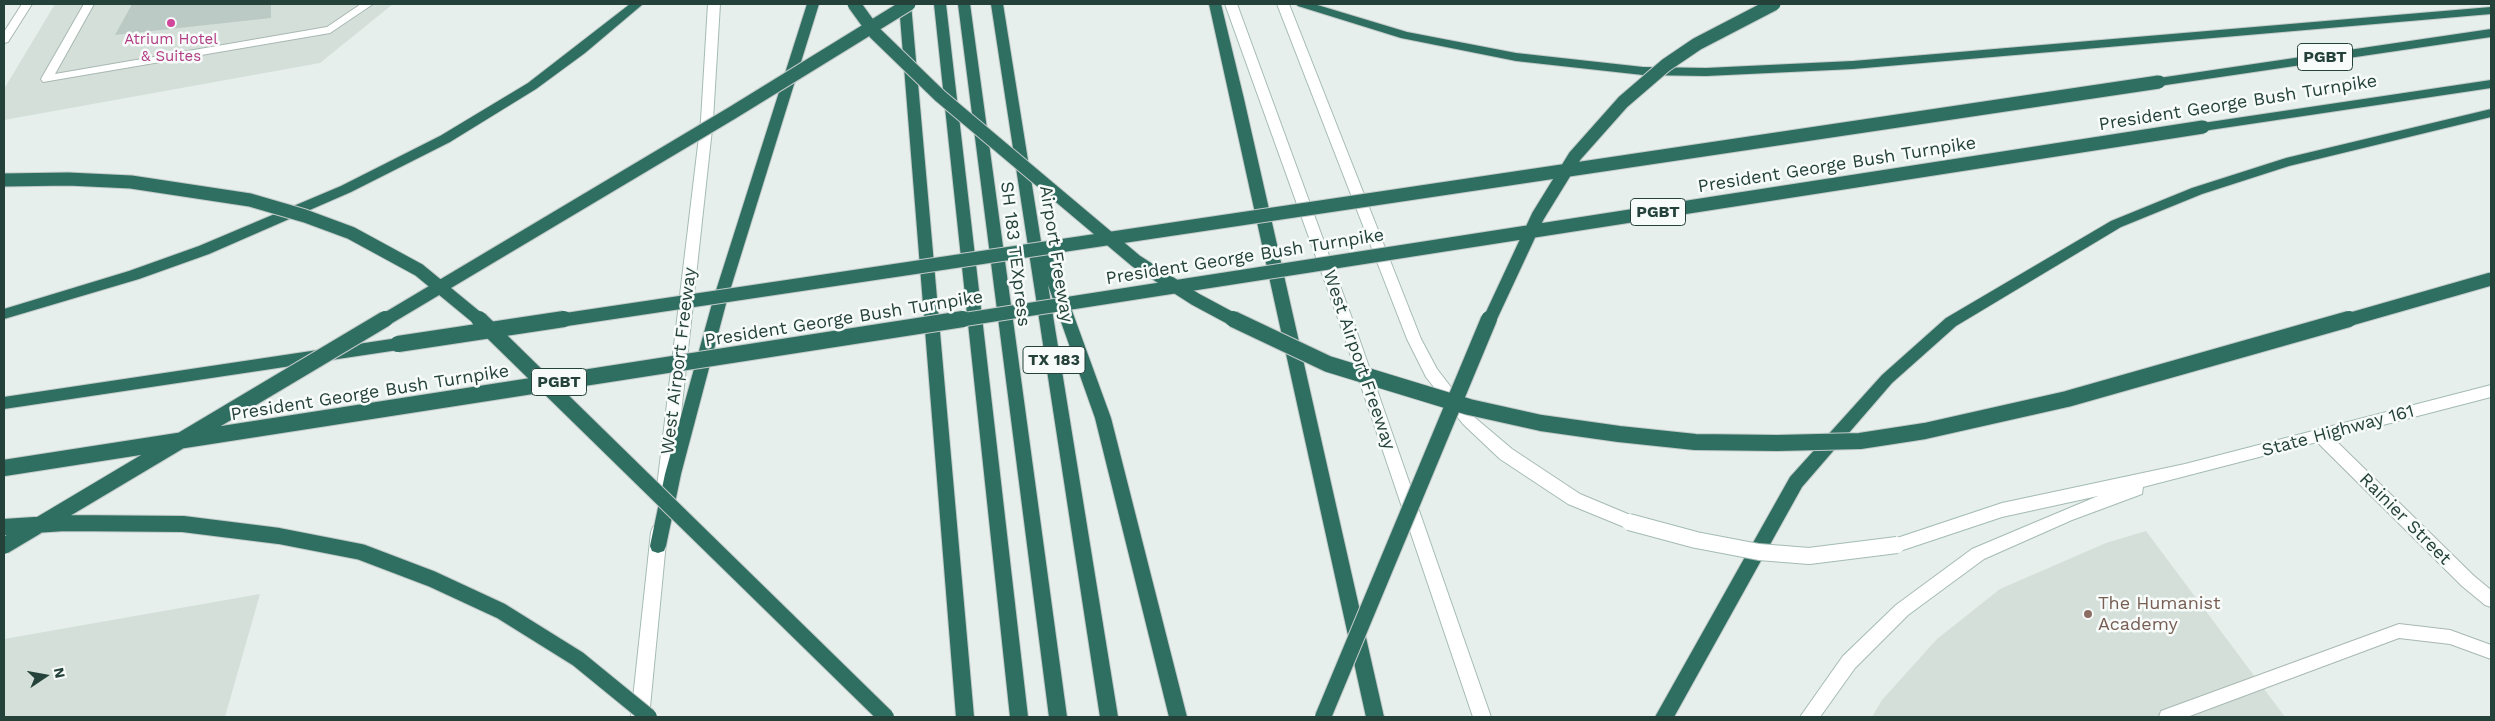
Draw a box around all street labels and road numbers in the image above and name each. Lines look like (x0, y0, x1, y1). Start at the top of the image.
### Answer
road number: PGBT (2298, 44, 2352, 70)
street label: President George Bush Turnpike (2097, 70, 2379, 136)
street label: President George Bush Turnpike (1696, 132, 1978, 198)
street label: SH 183 TEXpress (995, 180, 1035, 328)
street label: Airport Freeway (1035, 184, 1077, 324)
road number: PGBT (1630, 198, 1686, 226)
street label: President George Bush Turnpike (1104, 224, 1386, 290)
street label: West Airport Freeway (657, 266, 701, 456)
street label: West Airport Freeway (1318, 267, 1400, 453)
street label: President George Bush Turnpike (703, 286, 985, 352)
road number: TX 183 (1023, 346, 1085, 374)
street label: President George Bush Turnpike (229, 360, 511, 426)
road number: PGBT (532, 368, 586, 396)
street label: State Highway 161 (2260, 400, 2416, 462)
street label: Rainier Street (2355, 469, 2455, 569)

